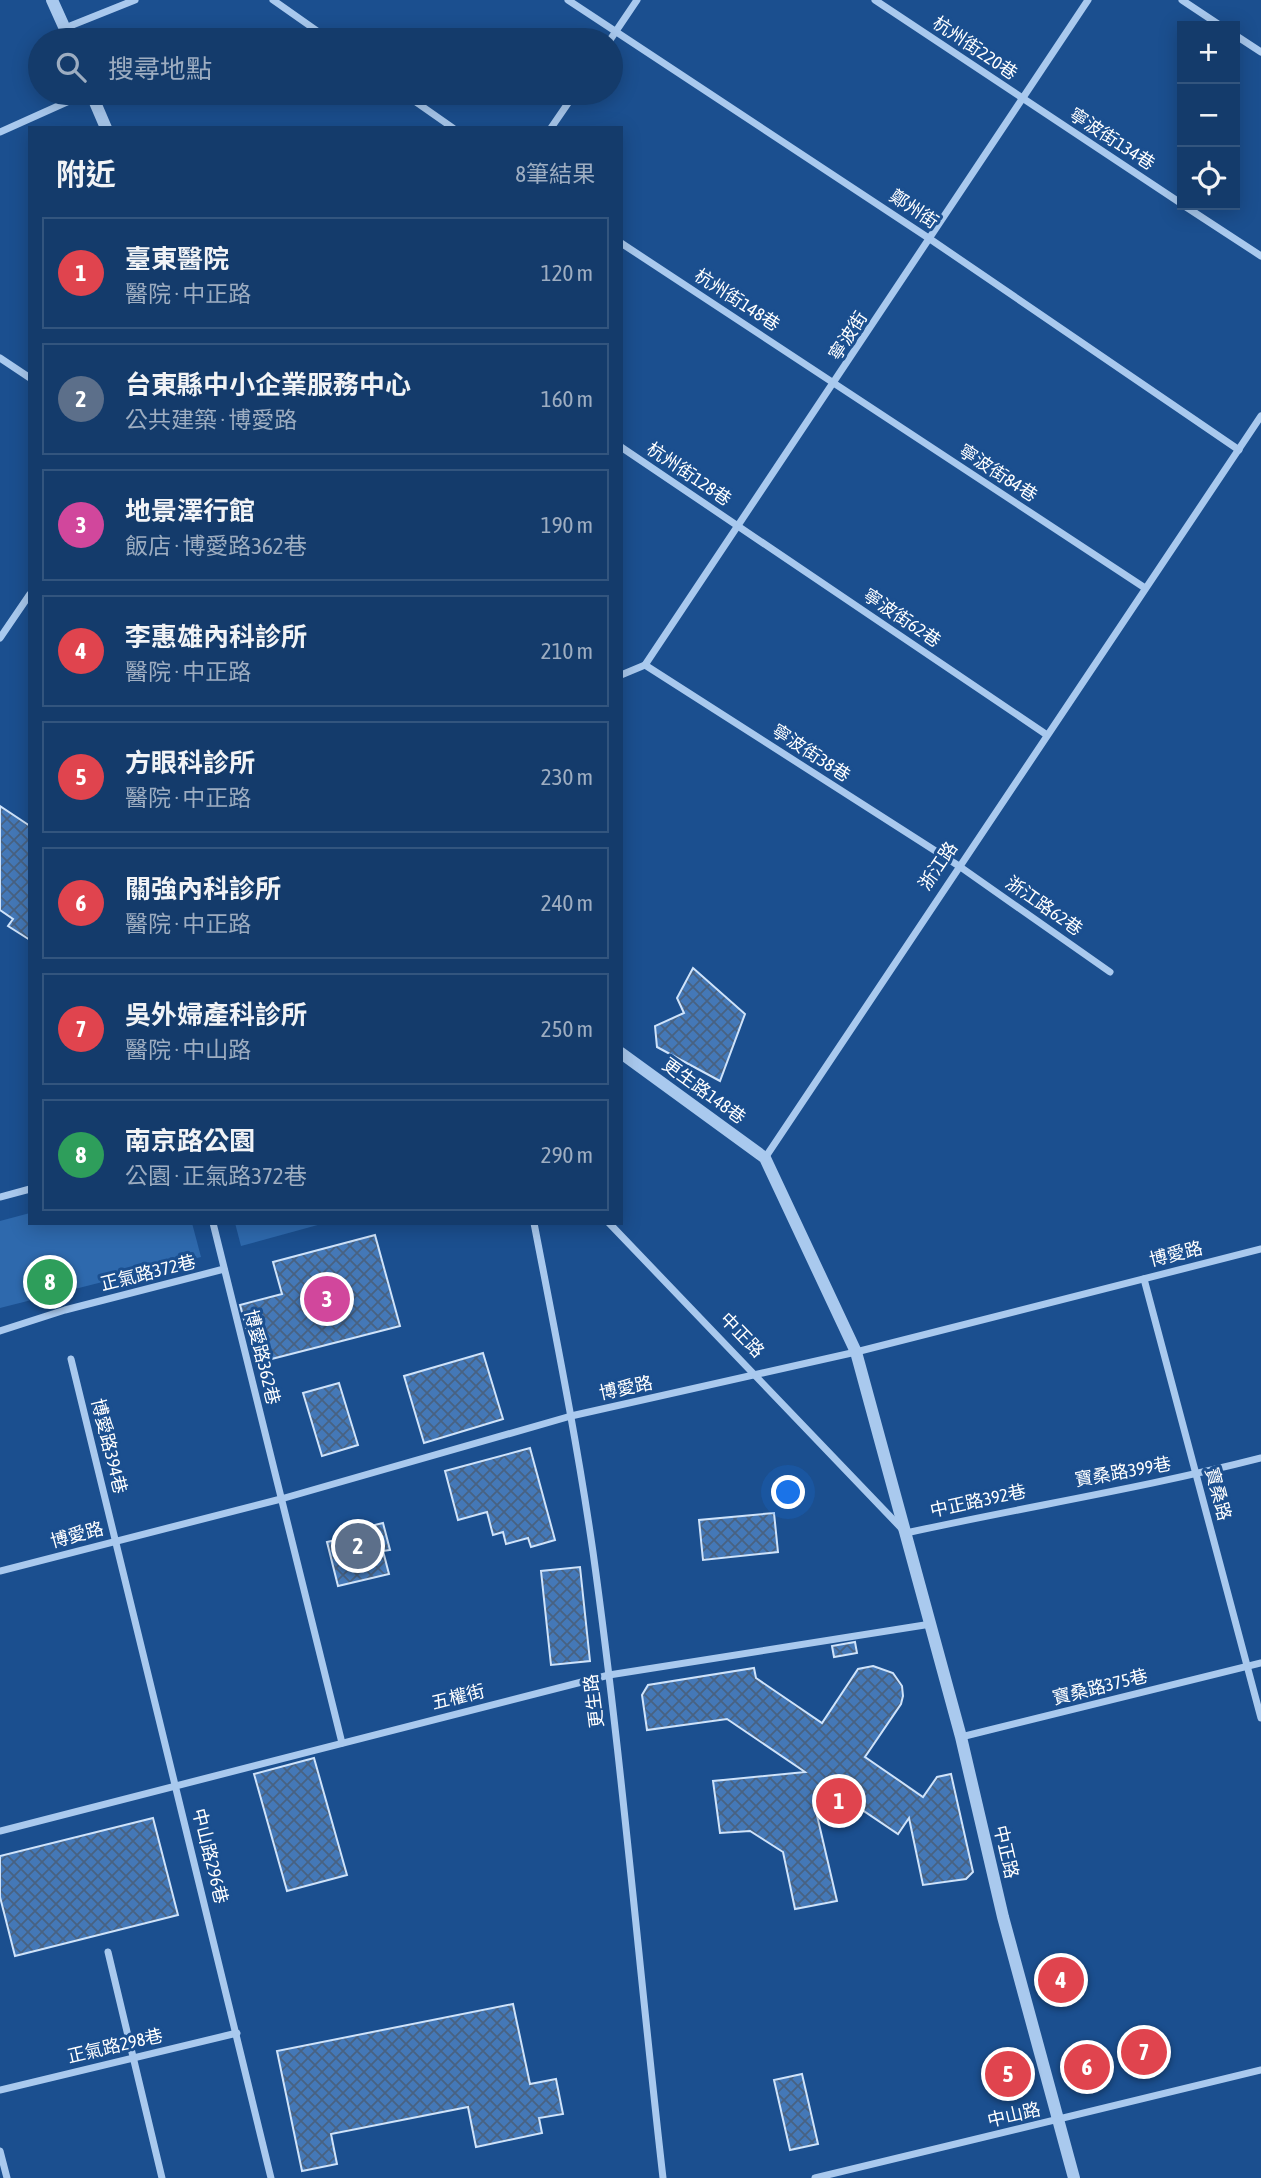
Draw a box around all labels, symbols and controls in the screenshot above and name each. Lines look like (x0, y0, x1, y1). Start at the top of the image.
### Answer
street label: 杭州街220巷 (929, 12, 1022, 84)
map controls (1177, 21, 1240, 210)
button: + (1177, 21, 1240, 84)
search box (28, 28, 623, 105)
icon: search (52, 48, 90, 86)
text: 搜尋地點 (108, 54, 212, 84)
button: − (1177, 84, 1240, 147)
street label: 寧波街134巷 (1066, 103, 1159, 174)
button: locate (1177, 147, 1240, 210)
text: 附近 (56, 157, 116, 191)
text: 8筆結果 (515, 161, 595, 187)
street label: 鄭州街 (886, 185, 943, 232)
text: 臺東醫院 (125, 244, 229, 274)
text: 1 (76, 260, 86, 286)
text: 120 m (541, 260, 593, 286)
street label: 杭州街148巷 (691, 264, 784, 335)
text: 醫院 · 中正路 (125, 281, 251, 307)
street label: 寧波街 (824, 307, 871, 364)
text: 台東縣中小企業服務中心 (125, 370, 411, 400)
text: 2 (76, 386, 86, 412)
text: 160 m (541, 386, 593, 412)
text: 公共建築 · 博愛路 (125, 407, 297, 433)
street label: 杭州街128巷 (643, 438, 736, 510)
street label: 寧波街84巷 (955, 440, 1041, 506)
text: 地景澤行館 (125, 496, 255, 526)
text: 3 (76, 512, 86, 538)
text: 190 m (541, 512, 593, 538)
text: 飯店 · 博愛路362巷 (125, 533, 307, 559)
street label: 寧波街62巷 (860, 584, 945, 651)
text: 李惠雄內科診所 (125, 622, 307, 652)
text: 4 (76, 638, 86, 664)
text: 210 m (541, 638, 593, 664)
text: 醫院 · 中正路 (125, 659, 251, 685)
street label: 寧波街38巷 (768, 720, 854, 786)
text: 方眼科診所 (125, 748, 255, 778)
text: 5 (76, 764, 86, 790)
text: 230 m (541, 764, 593, 790)
text: 醫院 · 中正路 (125, 785, 251, 811)
street label: 浙江路 (914, 837, 961, 894)
street label: 浙江路62巷 (1002, 871, 1087, 940)
text: 關強內科診所 (125, 874, 281, 904)
text: 6 (76, 890, 86, 916)
text: 240 m (541, 890, 593, 916)
text: 醫院 · 中正路 (125, 911, 251, 937)
text: 吳外婦產科診所 (125, 1000, 307, 1030)
text: 7 (76, 1016, 86, 1042)
text: 250 m (541, 1016, 593, 1042)
text: 醫院 · 中山路 (125, 1037, 251, 1063)
street label: 更生路148巷 (659, 1053, 750, 1128)
text: 南京路公園 (125, 1126, 255, 1156)
text: 8 (76, 1142, 86, 1168)
text: 290 m (541, 1142, 593, 1168)
text: 公園 · 正氣路372巷 (125, 1163, 307, 1189)
street label: 博愛路 (1147, 1237, 1205, 1270)
street label: 正氣路372巷 (98, 1251, 198, 1294)
pin: 8 (27, 1256, 73, 1308)
pin: 3 (304, 1273, 350, 1325)
street label: 博愛路362巷 (241, 1307, 284, 1407)
street label: 中正路 (716, 1308, 769, 1361)
street label: 博愛路 (597, 1372, 654, 1403)
street label: 博愛路394巷 (88, 1396, 131, 1496)
street label: 寶桑路399巷 (1073, 1453, 1173, 1490)
street label: 寶桑路 (1201, 1465, 1236, 1523)
your location (771, 1475, 805, 1509)
street label: 中正路392巷 (928, 1480, 1028, 1521)
street label: 博愛路 (48, 1517, 106, 1552)
pin: 2 (335, 1520, 381, 1572)
street label: 寶桑路375巷 (1050, 1665, 1150, 1708)
street label: 更生路 (580, 1673, 607, 1729)
street label: 五權街 (429, 1680, 487, 1713)
pin: 1 (816, 1775, 862, 1827)
street label: 中山路296巷 (189, 1806, 232, 1906)
street label: 中正路 (990, 1823, 1023, 1881)
pin: 4 (1038, 1954, 1084, 2006)
street label: 正氣路298巷 (65, 2024, 165, 2067)
pin: 7 (1121, 2026, 1167, 2078)
pin: 6 (1064, 2041, 1110, 2093)
pin: 5 (985, 2048, 1031, 2100)
street label: 中山路 (985, 2098, 1043, 2131)

